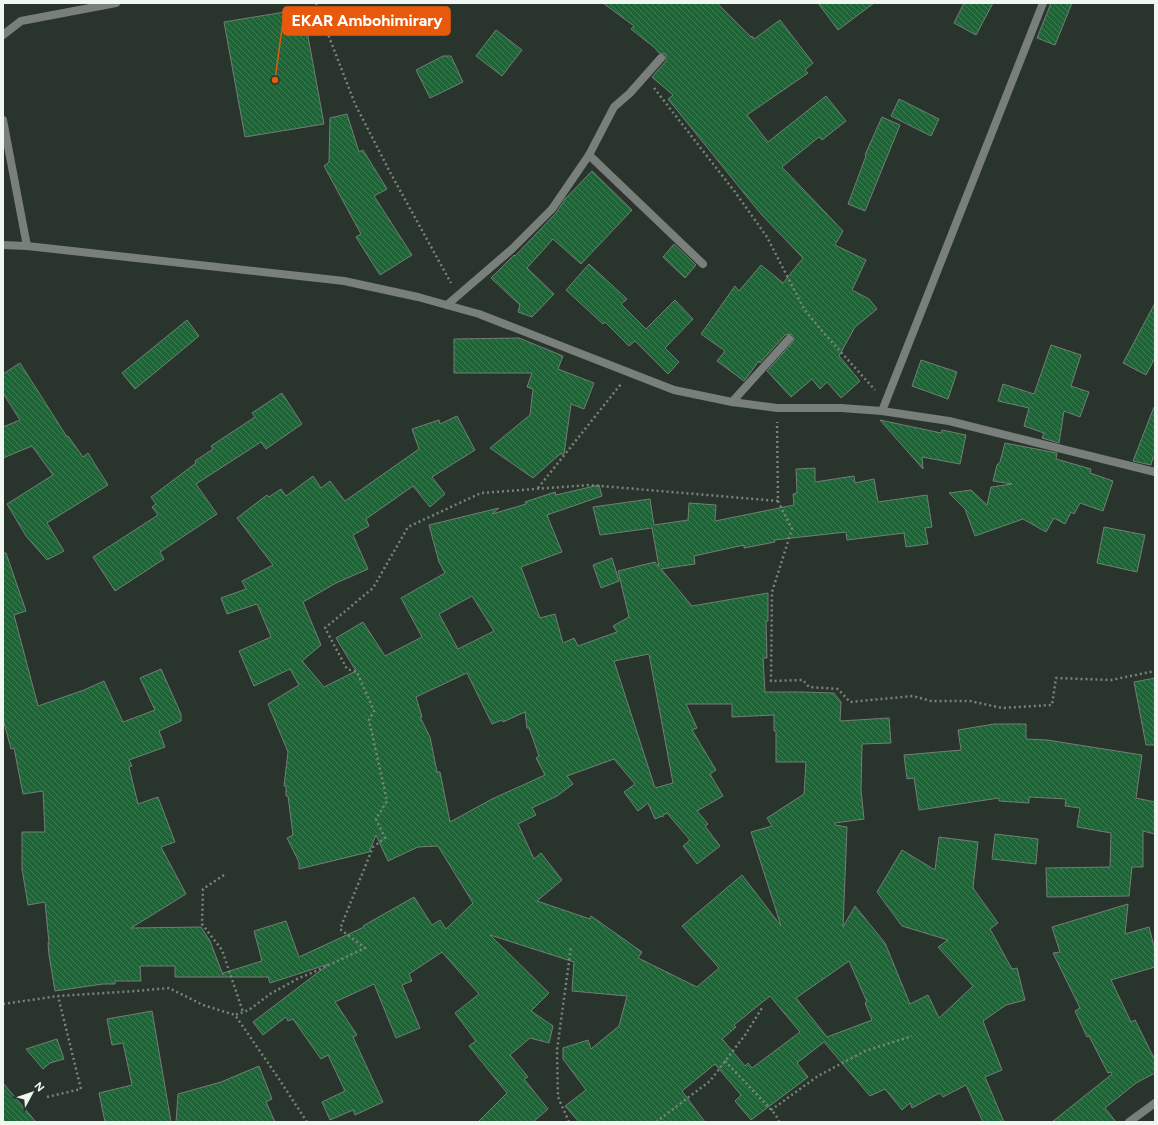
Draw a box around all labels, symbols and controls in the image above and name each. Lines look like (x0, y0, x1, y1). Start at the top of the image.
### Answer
callout: EKAR Ambohimirary (283, 7, 450, 35)
text: EKAR Ambohimirary (291, 11, 443, 30)
north arrow (12, 1073, 52, 1113)
text: N (32, 1079, 47, 1094)

